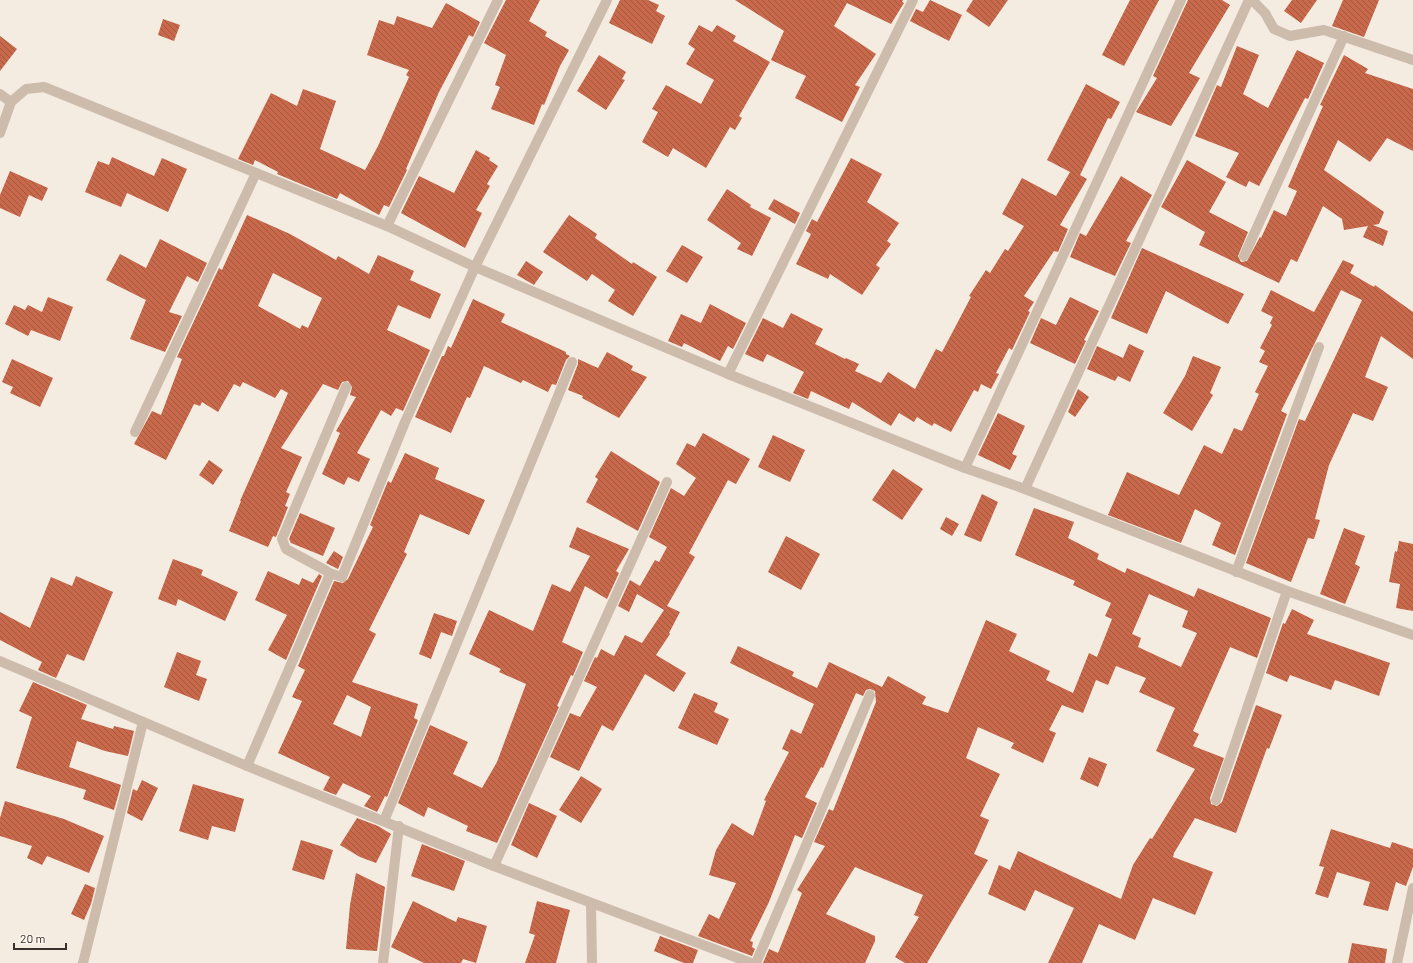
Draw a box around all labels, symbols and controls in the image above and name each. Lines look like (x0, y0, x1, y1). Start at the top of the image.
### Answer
scale bar (14, 925, 66, 951)
text: 20 m (20, 931, 46, 945)

